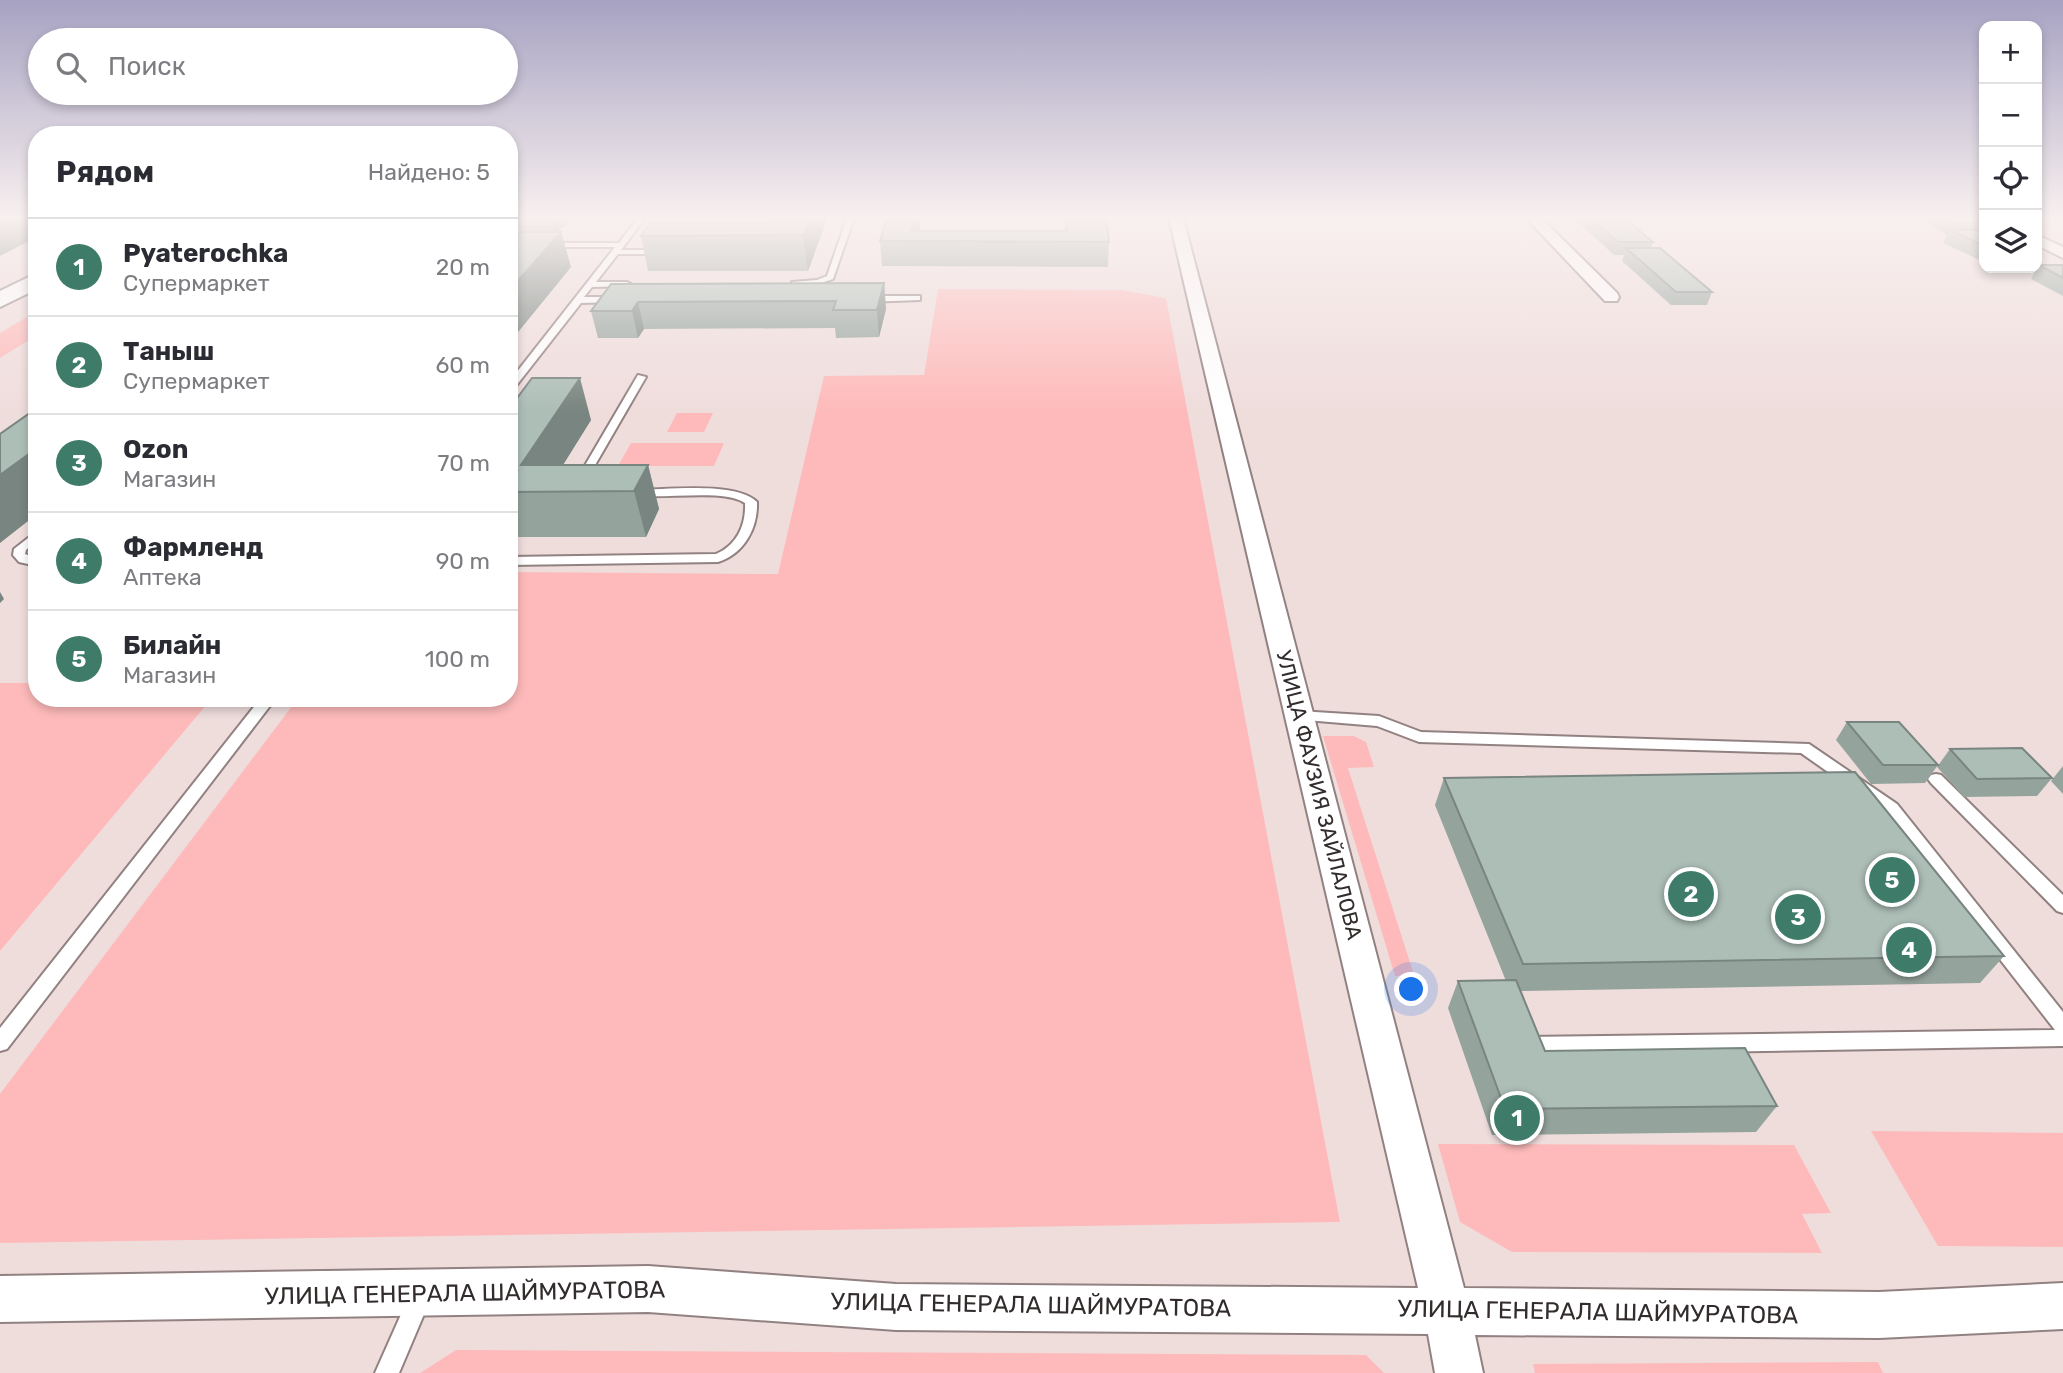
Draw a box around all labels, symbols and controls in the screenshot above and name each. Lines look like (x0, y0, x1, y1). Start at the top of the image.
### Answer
map controls (1979, 21, 2042, 273)
button: + (1979, 21, 2042, 84)
search box (28, 28, 518, 105)
icon: search (52, 48, 90, 86)
text: Поиск (108, 51, 186, 82)
button: − (1979, 84, 2042, 147)
button: locate (1979, 147, 2042, 210)
text: Рядом (56, 154, 154, 190)
text: Найдено: 5 (368, 158, 490, 186)
button: layers (1979, 210, 2042, 273)
text: Pyaterochka (123, 238, 288, 269)
text: 1 (73, 253, 85, 281)
text: 20 m (436, 253, 490, 281)
text: Супермаркет (123, 269, 270, 297)
text: Таныш (123, 336, 214, 367)
text: 2 (72, 351, 86, 379)
text: 60 m (435, 351, 490, 379)
text: Супермаркет (123, 367, 270, 395)
text: Ozon (123, 434, 188, 465)
text: 3 (71, 449, 87, 477)
text: 70 m (438, 449, 490, 477)
text: Магазин (123, 465, 216, 493)
text: Фармленд (123, 532, 263, 563)
text: 4 (71, 547, 87, 575)
text: 90 m (436, 547, 490, 575)
text: Аптека (123, 563, 202, 591)
text: Билайн (123, 630, 221, 661)
text: 5 (72, 645, 86, 673)
text: 100 m (425, 645, 490, 673)
street label: УЛИЦА ФАУЗИЯ ЗАЙЛАЛОВА (1271, 648, 1368, 942)
text: Магазин (123, 661, 216, 689)
pin: 5 (1869, 854, 1915, 906)
pin: 2 (1668, 868, 1714, 920)
pin: 3 (1775, 891, 1821, 943)
pin: 4 (1886, 924, 1932, 976)
your location (1394, 972, 1428, 1006)
pin: 1 (1494, 1092, 1540, 1144)
street label: УЛИЦА ГЕНЕРАЛА ШАЙМУРАТОВА (264, 1276, 666, 1310)
street label: УЛИЦА ГЕНЕРАЛА ШАЙМУРАТОВА (830, 1288, 1232, 1322)
street label: УЛИЦА ГЕНЕРАЛА ШАЙМУРАТОВА (1397, 1295, 1799, 1329)

